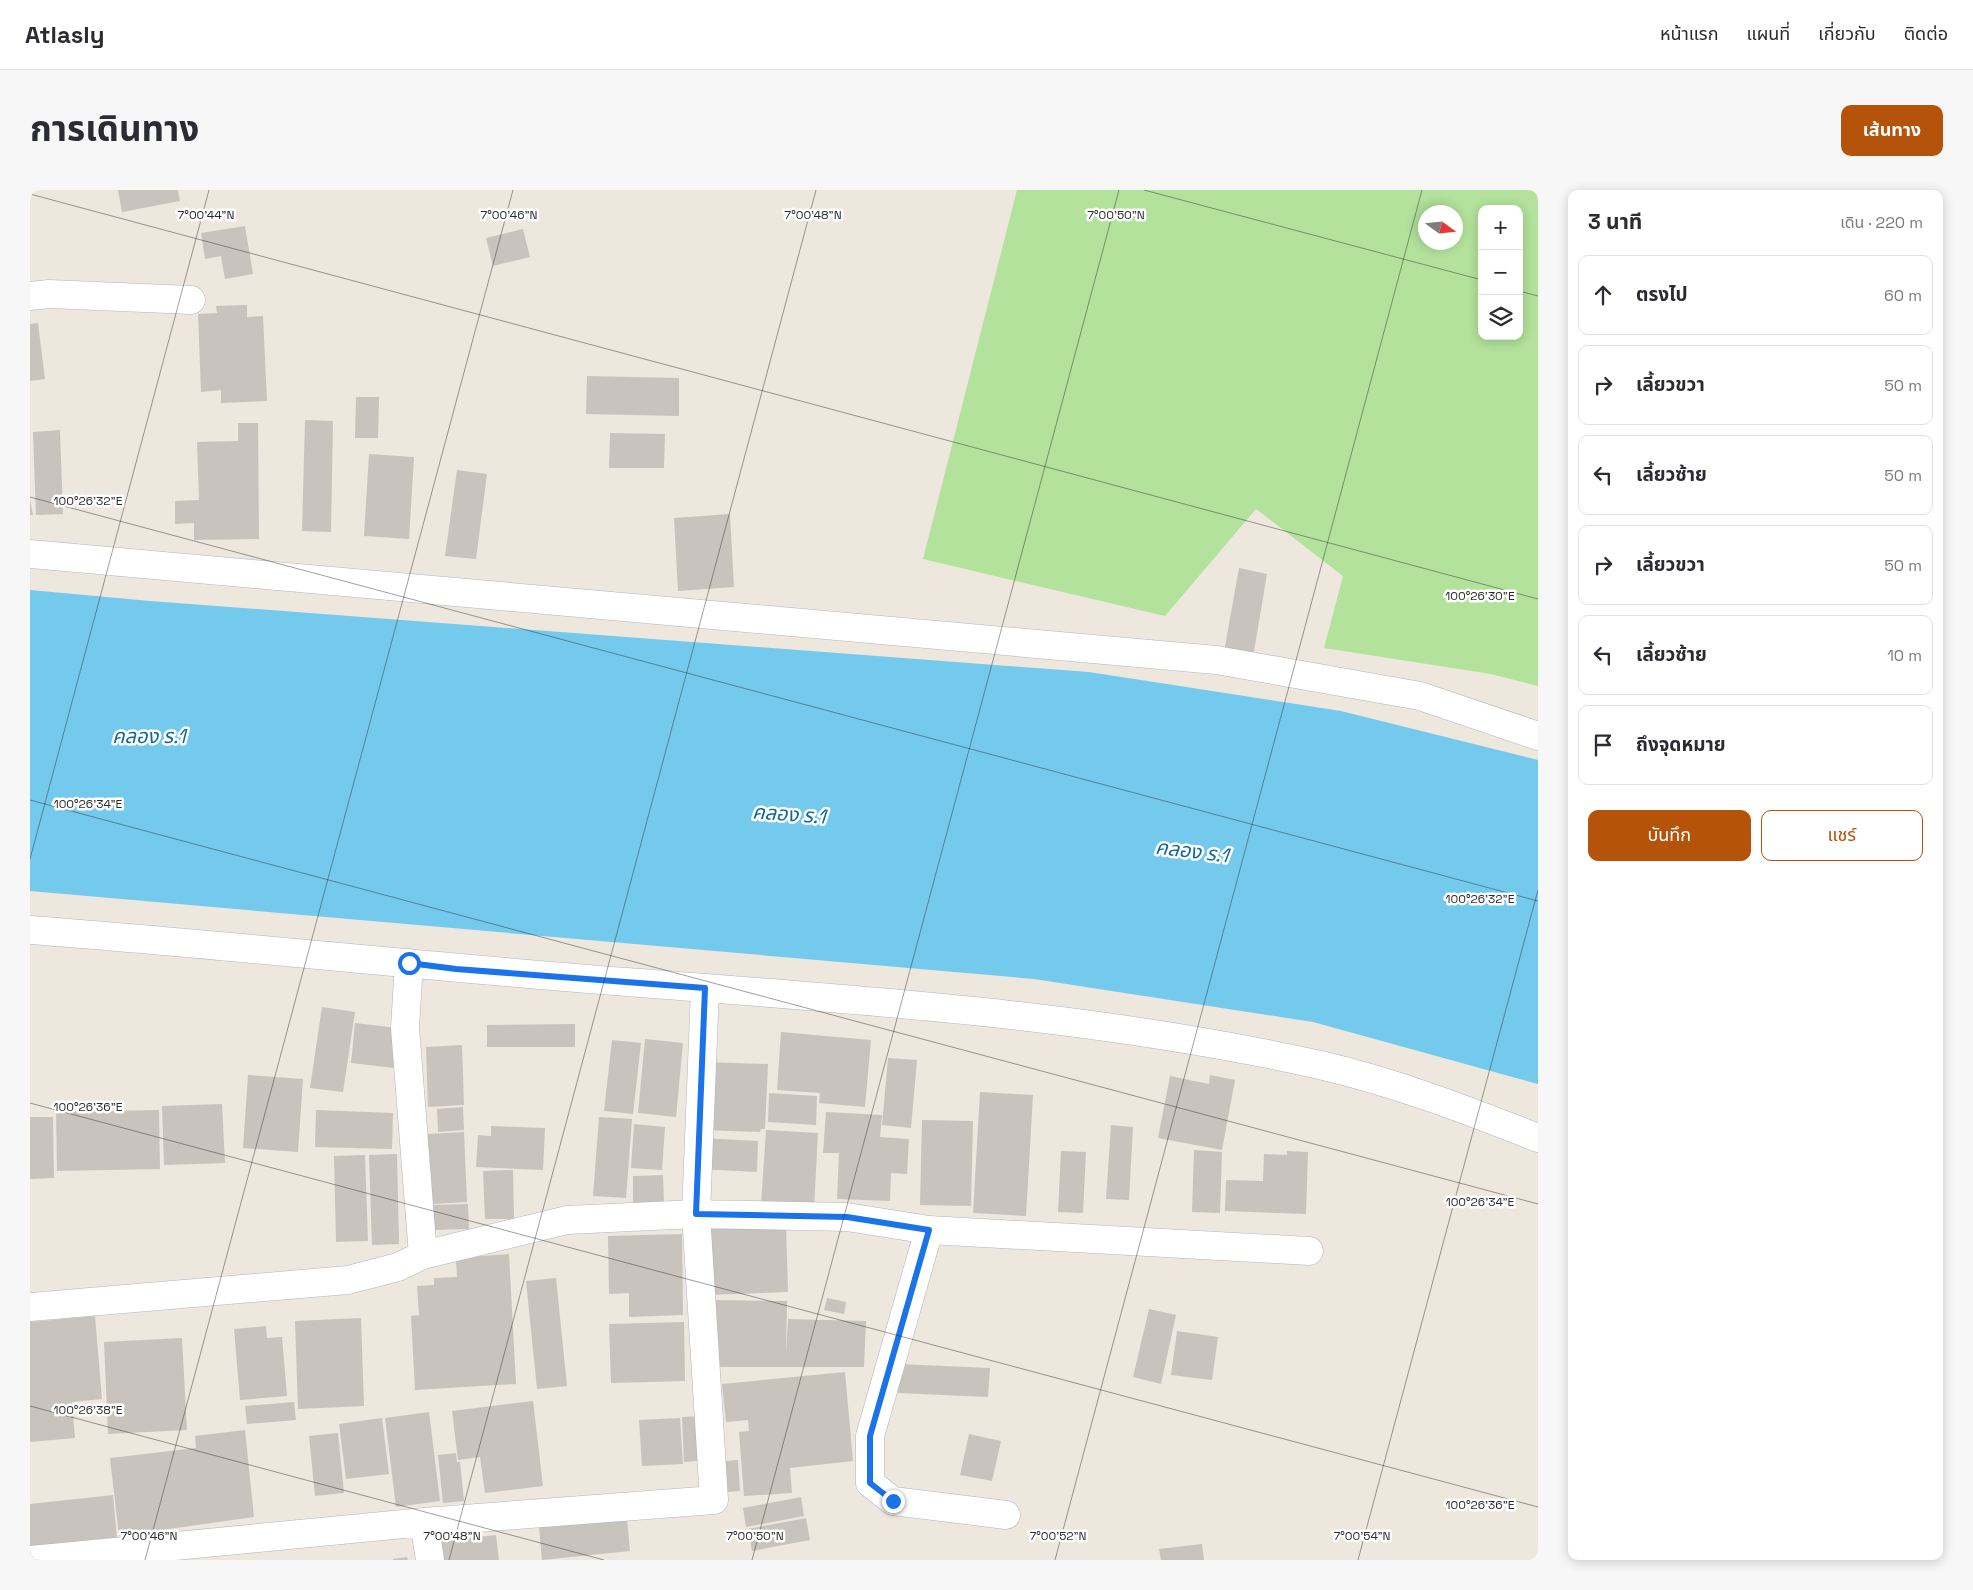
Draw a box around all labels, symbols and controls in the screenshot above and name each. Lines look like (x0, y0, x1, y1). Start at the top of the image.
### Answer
text: Atlasly (25, 19, 104, 50)
text: หน้าแรก (1660, 22, 1718, 45)
text: แผนที่ (1746, 22, 1790, 45)
text: เกี่ยวกับ (1818, 22, 1876, 45)
text: ติดต่อ (1904, 22, 1948, 45)
button: เส้นทาง (1841, 105, 1943, 156)
text: การเดินทาง (30, 107, 199, 151)
north arrow (1418, 205, 1463, 250)
map controls (1478, 205, 1523, 340)
button: + (1478, 205, 1523, 250)
text: 7°00'44"N (178, 207, 234, 223)
text: 7°00'46"N (480, 207, 538, 223)
text: 7°00'48"N (784, 207, 842, 223)
text: 7°00'50"N (1087, 207, 1145, 223)
text: 3 นาที (1588, 208, 1642, 235)
text: เดิน · 220 m (1840, 212, 1923, 233)
button: − (1478, 250, 1523, 295)
icon: ahead (1589, 281, 1617, 309)
text: ตรงไป (1636, 282, 1688, 307)
text: 60 m (1884, 285, 1922, 306)
button: layers (1478, 295, 1523, 340)
icon: right (1589, 371, 1617, 399)
text: เลี้ยวขวา (1636, 372, 1705, 397)
text: 50 m (1884, 375, 1922, 396)
icon: left (1589, 461, 1617, 489)
text: เลี้ยวซ้าย (1636, 462, 1707, 487)
text: 50 m (1884, 465, 1922, 486)
text: 100°26'32"E (54, 493, 123, 509)
icon: right (1589, 551, 1617, 579)
text: เลี้ยวขวา (1636, 552, 1705, 577)
text: 50 m (1884, 555, 1922, 576)
text: 100°26'30"E (1445, 588, 1515, 604)
icon: left (1589, 641, 1617, 669)
text: เลี้ยวซ้าย (1636, 642, 1707, 667)
text: 10 m (1887, 645, 1922, 666)
water label: คลอง ร.1 (112, 723, 188, 749)
icon: arrive (1589, 731, 1617, 759)
text: ถึงจุดหมาย (1636, 732, 1726, 757)
text: 100°26'34"E (54, 796, 123, 812)
water label: คลอง ร.1 (751, 798, 829, 830)
button: บันทึก (1588, 810, 1751, 861)
button: แชร์ (1761, 810, 1923, 861)
water label: คลอง ร.1 (1154, 834, 1233, 869)
text: 100°26'32"E (1446, 891, 1515, 907)
route start (398, 952, 421, 975)
text: 100°26'36"E (53, 1099, 123, 1115)
text: 100°26'34"E (1446, 1194, 1515, 1210)
text: 100°26'38"E (53, 1402, 123, 1418)
route end (882, 1490, 905, 1513)
text: 100°26'36"E (1445, 1497, 1515, 1513)
text: 7°00'46"N (120, 1528, 178, 1544)
text: 7°00'48"N (423, 1528, 481, 1544)
text: 7°00'50"N (726, 1528, 784, 1544)
text: 7°00'52"N (1029, 1528, 1087, 1544)
text: 7°00'54"N (1333, 1528, 1391, 1544)

